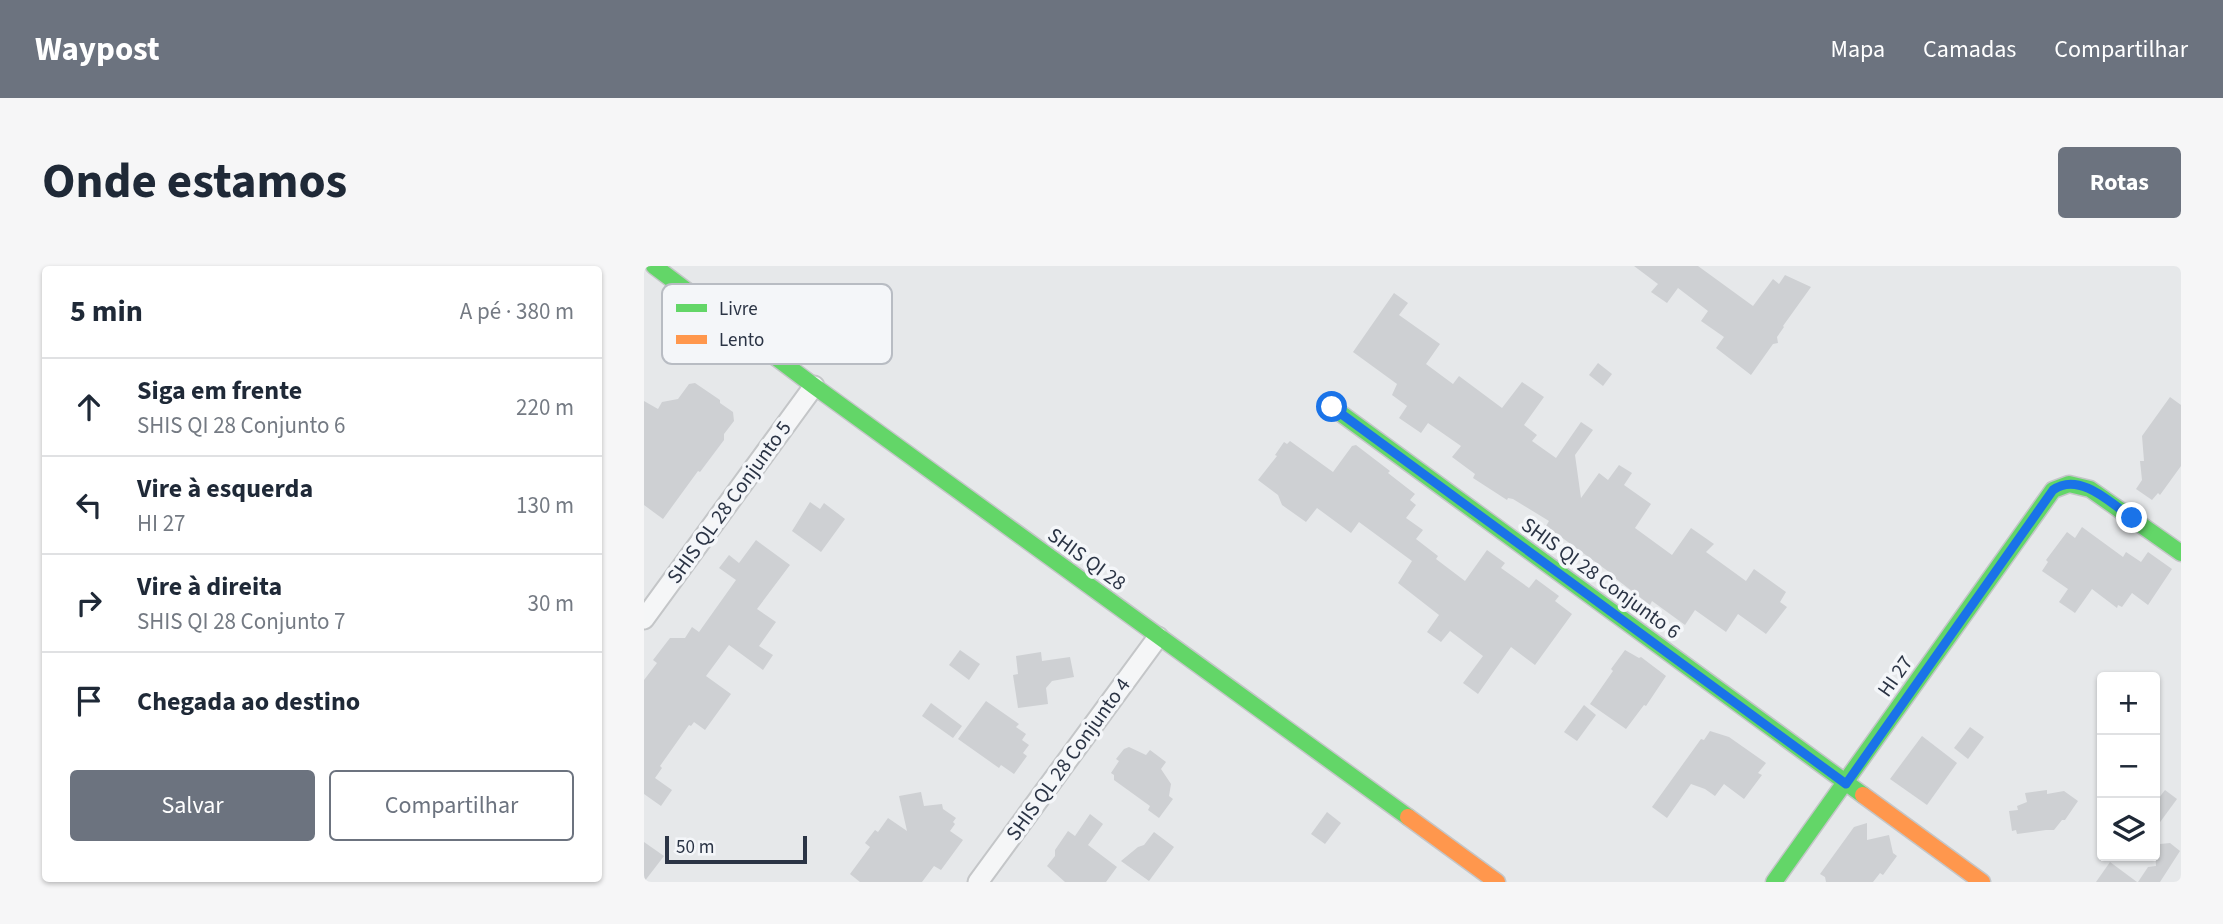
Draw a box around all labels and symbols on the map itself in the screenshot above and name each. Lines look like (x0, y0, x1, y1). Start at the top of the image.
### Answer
legend (662, 284, 892, 364)
text: Livre (719, 296, 758, 323)
text: Lento (719, 327, 764, 354)
route start (1316, 391, 1347, 422)
street label: SHIS QL 28 Conjunto 5 (660, 414, 798, 590)
route end (2116, 502, 2147, 533)
street label: SHIS QI 28 Conjunto 6 (1515, 510, 1687, 646)
street label: SHIS QI 28 (1042, 520, 1132, 598)
street label: HI 27 (1870, 649, 1920, 703)
street label: SHIS QL 28 Conjunto 4 (999, 671, 1137, 847)
scale bar (665, 833, 807, 865)

